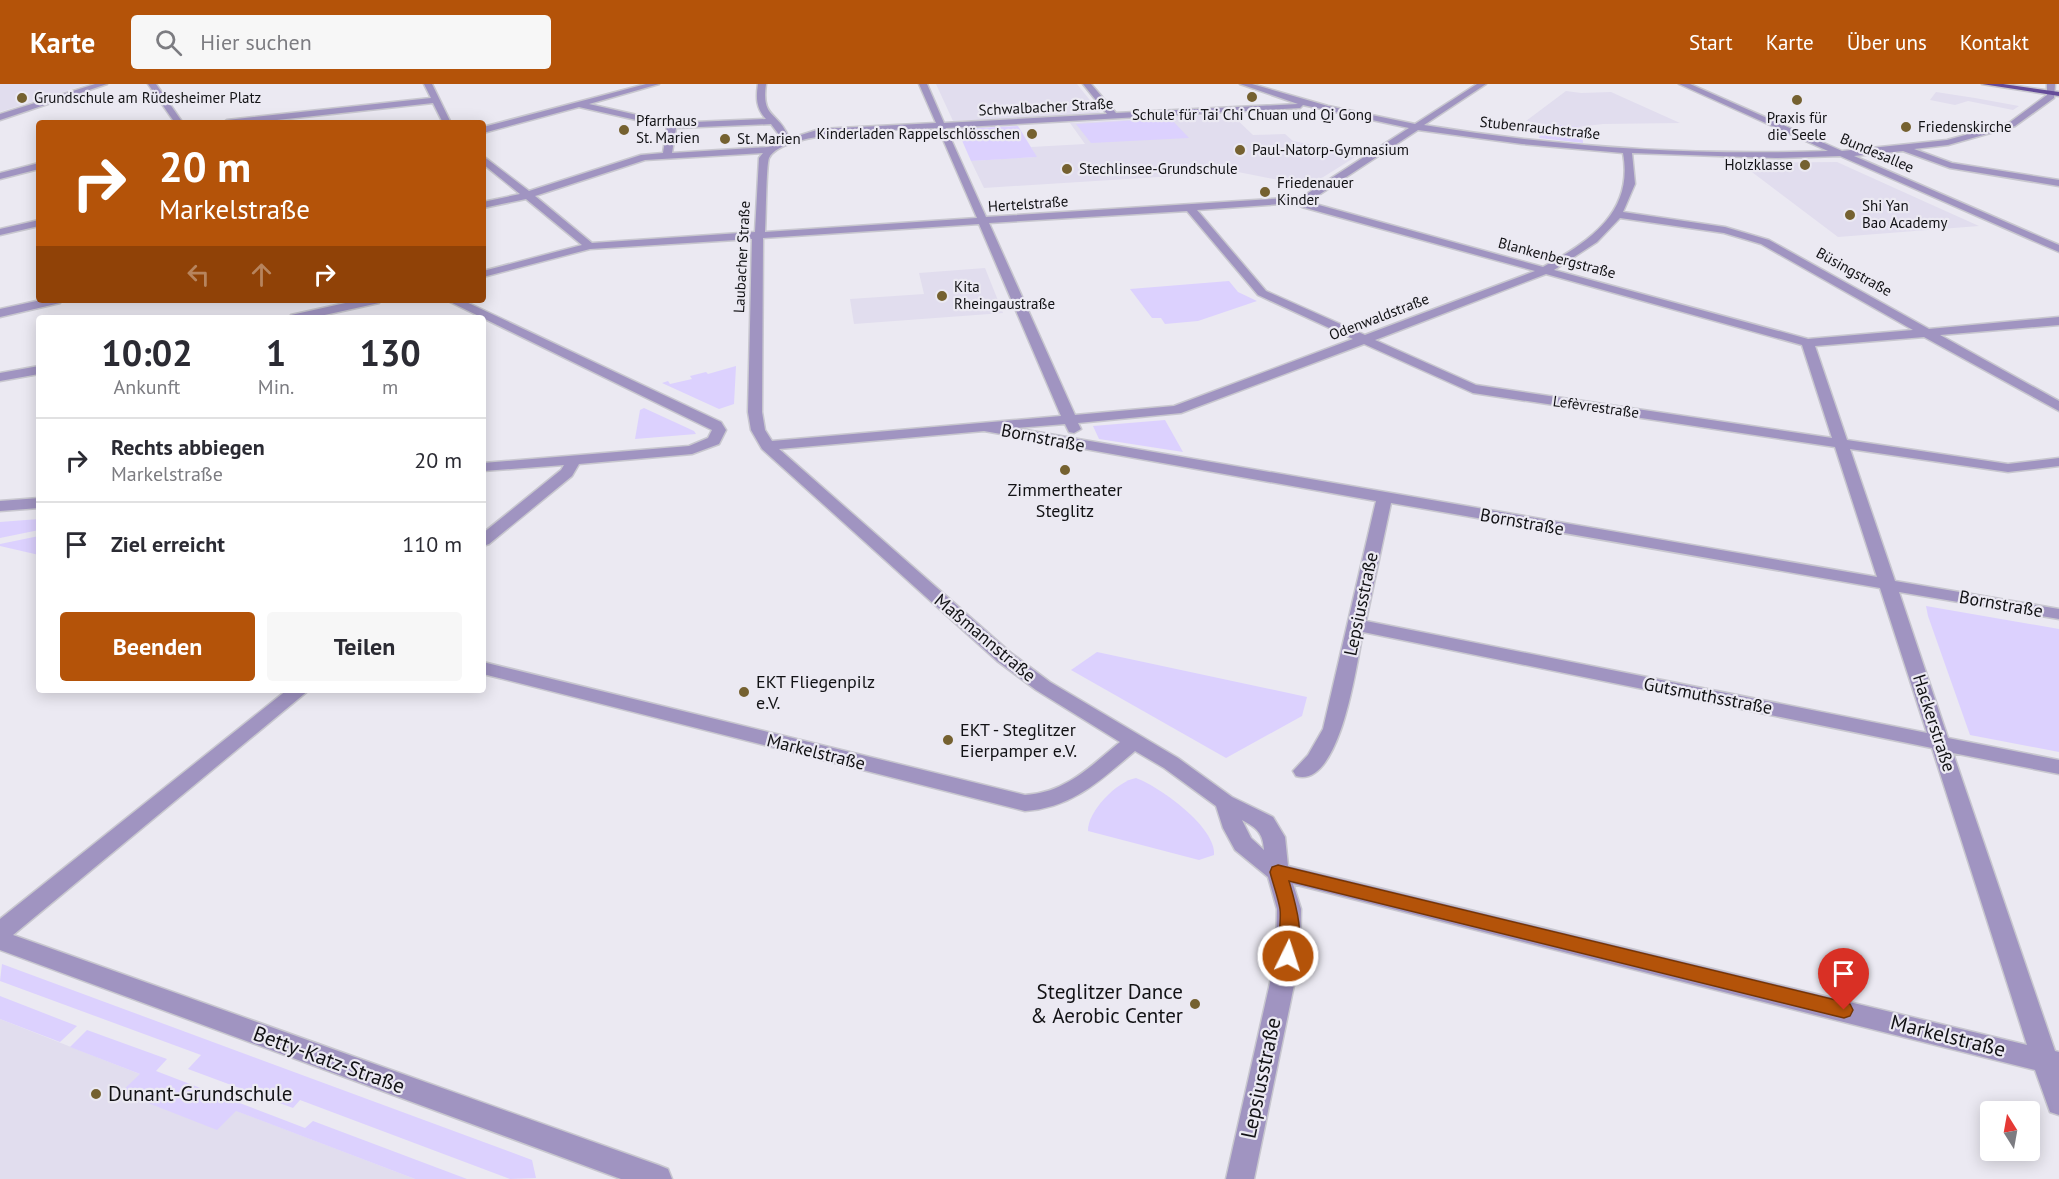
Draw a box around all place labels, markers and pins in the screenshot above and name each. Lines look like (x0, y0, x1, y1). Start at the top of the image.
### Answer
place label: Grundschule am Rüdesheimer Platz (34, 88, 261, 107)
marker: Schule für Tai Chi Chuan und Qi Gong (1245, 90, 1259, 104)
marker: Grundschule am Rüdesheimer Platz (15, 91, 29, 105)
marker: Praxis für die Seele (1790, 93, 1804, 107)
place label: Schule für Tai Chi Chuan und Qi Gong (1132, 105, 1372, 124)
place label: Praxis für die Seele (1767, 108, 1827, 144)
place label: Pfarrhaus St. Marien (636, 111, 700, 147)
place label: Friedenskirche (1918, 117, 2012, 136)
marker: Friedenskirche (1899, 120, 1913, 134)
marker: Pfarrhaus St. Marien (617, 123, 631, 137)
place label: Kinderladen Rappelschlösschen (817, 124, 1020, 143)
marker: Kinderladen Rappelschlösschen (1025, 127, 1039, 141)
place label: St. Marien (737, 129, 801, 148)
marker: St. Marien (718, 132, 732, 146)
place label: Paul-Natorp-Gymnasium (1252, 140, 1409, 159)
marker: Paul-Natorp-Gymnasium (1233, 143, 1247, 157)
place label: Holzklasse (1725, 155, 1793, 174)
marker: Holzklasse (1798, 158, 1812, 172)
place label: Stechlinsee-Grundschule (1079, 159, 1238, 178)
marker: Stechlinsee-Grundschule (1060, 162, 1074, 176)
place label: Friedenauer Kinder (1277, 173, 1354, 209)
marker: Friedenauer Kinder (1258, 185, 1272, 199)
place label: Shi Yan Bao Academy (1862, 196, 1947, 232)
marker: Shi Yan Bao Academy (1843, 208, 1857, 222)
place label: Kita Rheingaustraße (954, 277, 1055, 313)
marker: Kita Rheingaustraße (935, 289, 949, 303)
marker: Zimmertheater Steglitz (1058, 463, 1072, 477)
place label: Zimmertheater Steglitz (1008, 478, 1122, 522)
place label: EKT Fliegenpilz e.V. (756, 670, 875, 714)
marker: EKT Fliegenpilz e.V. (737, 685, 751, 699)
place label: EKT - Steglitzer Eierpamper e.V. (960, 718, 1077, 762)
marker: EKT - Steglitzer Eierpamper e.V. (941, 733, 955, 747)
pin (1818, 948, 1869, 1010)
place label: Steglitzer Dance & Aerobic Center (1030, 978, 1183, 1029)
marker: Steglitzer Dance & Aerobic Center (1188, 997, 1202, 1011)
place label: Dunant-Grundschule (108, 1080, 292, 1107)
marker: Dunant-Grundschule (89, 1087, 103, 1101)

